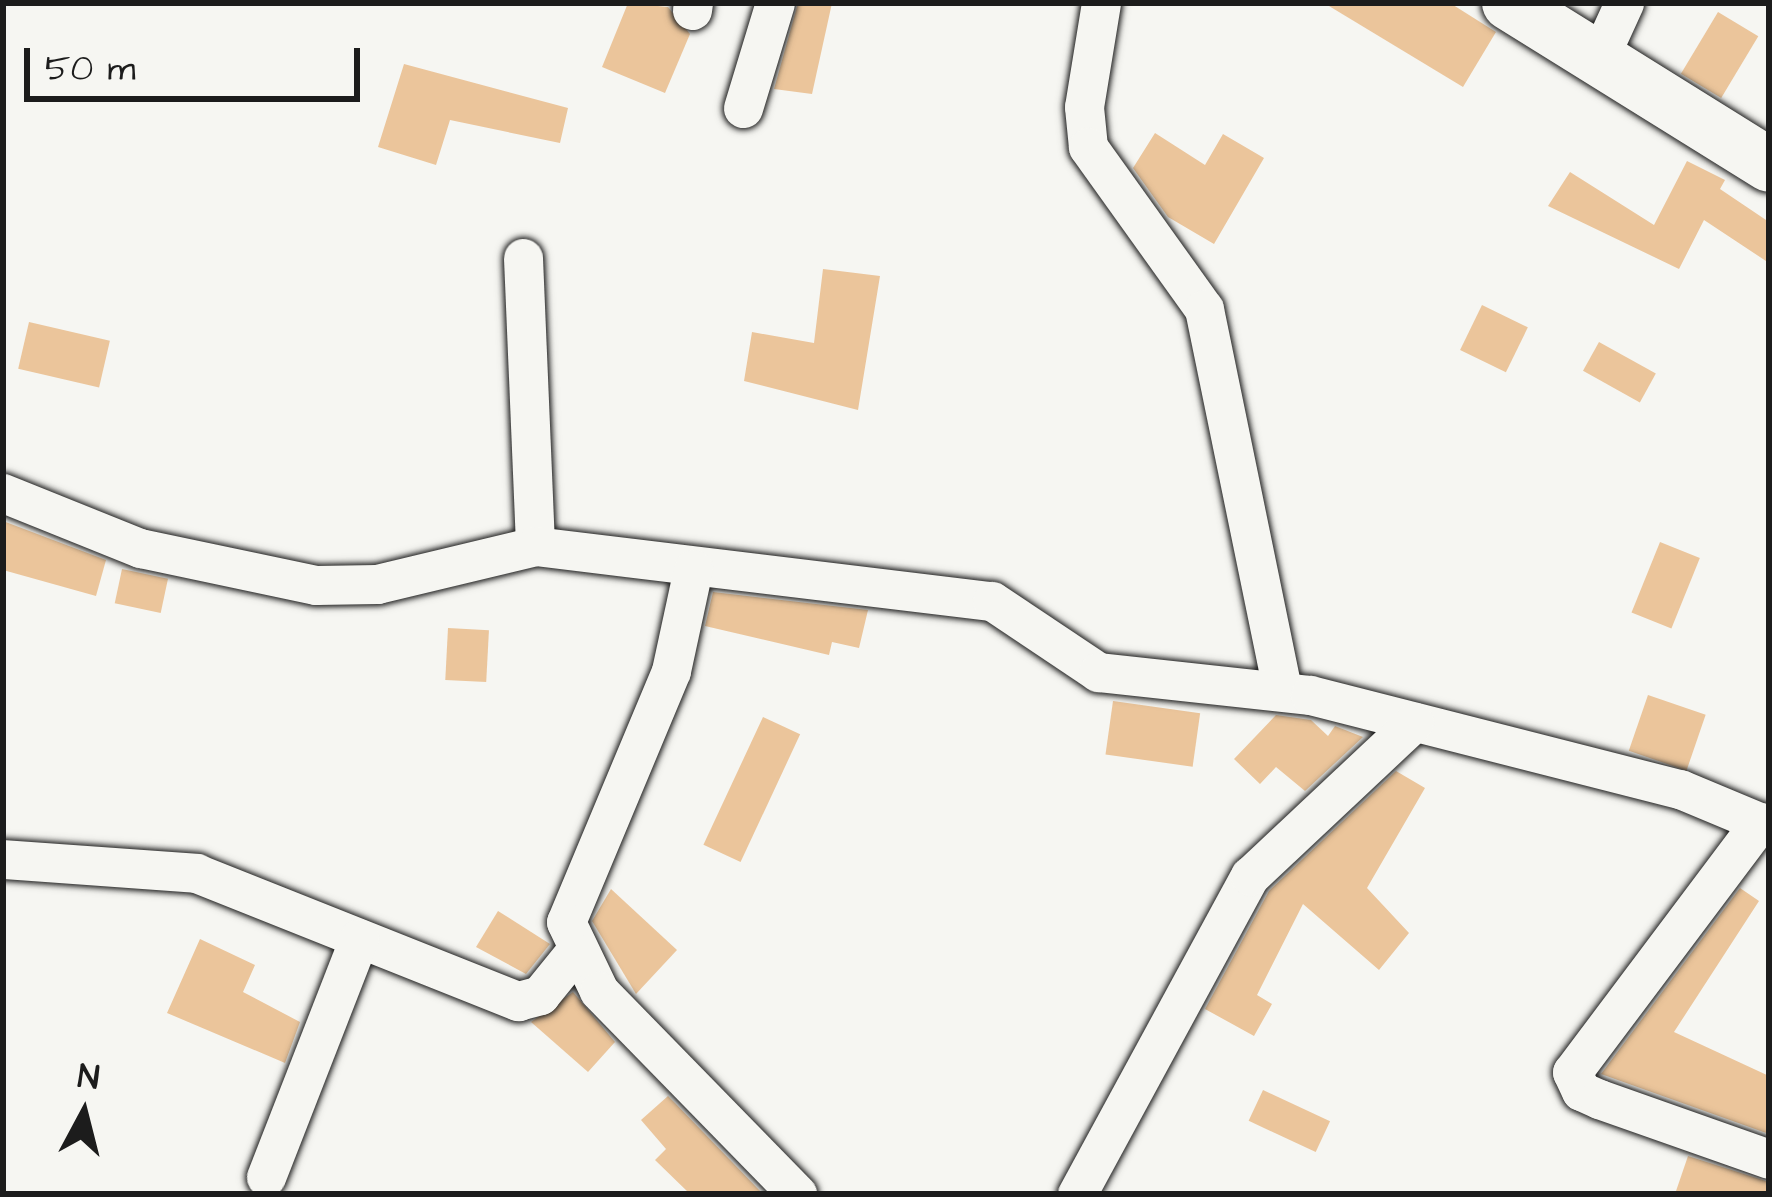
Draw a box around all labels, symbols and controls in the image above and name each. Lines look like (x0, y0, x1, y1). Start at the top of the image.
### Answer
scale bar (30, 24, 366, 98)
text: 50 m (45, 43, 136, 94)
north arrow (24, 1053, 144, 1173)
text: N (75, 1053, 101, 1101)

